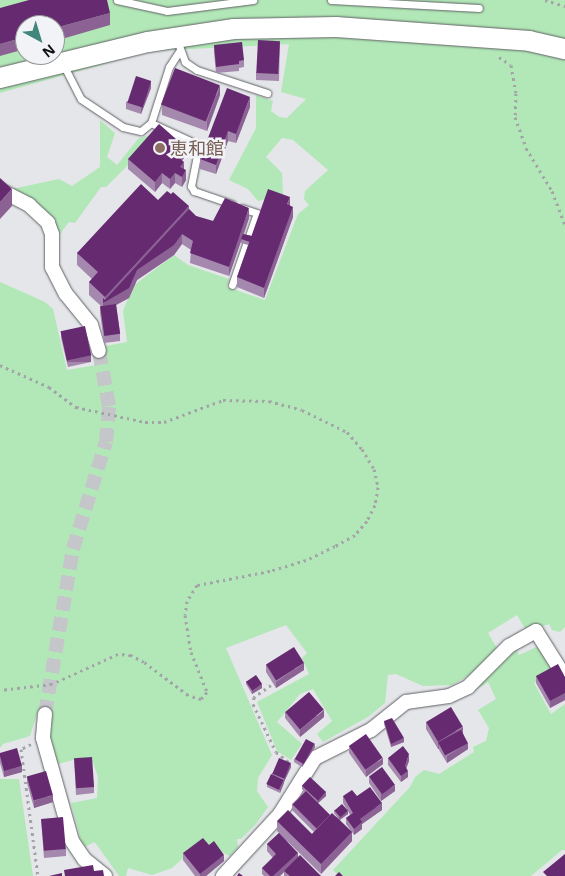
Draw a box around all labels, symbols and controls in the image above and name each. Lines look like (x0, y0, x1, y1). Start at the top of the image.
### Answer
north arrow (15, 15, 65, 65)
text: N (39, 40, 60, 62)
place label: 恵和館 (170, 137, 224, 159)
marker: 恵和館 (154, 142, 166, 154)

